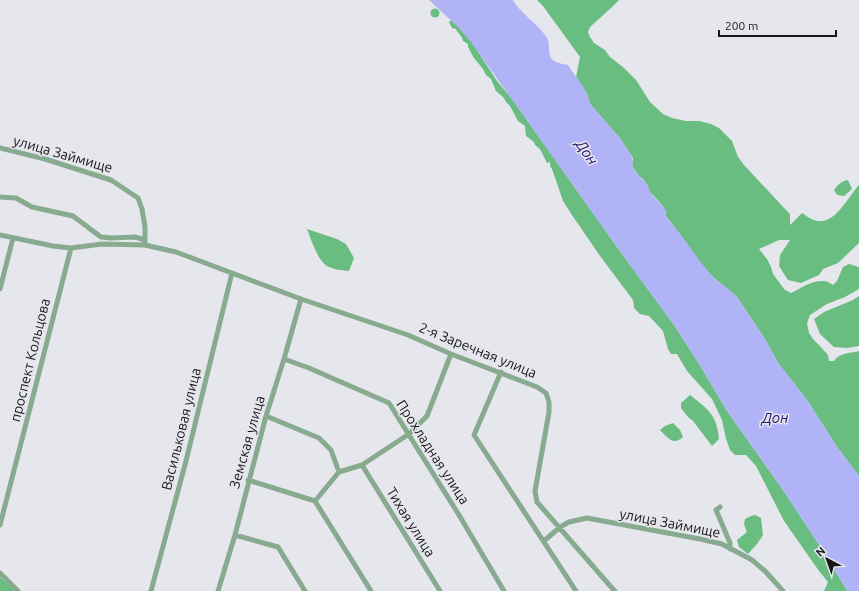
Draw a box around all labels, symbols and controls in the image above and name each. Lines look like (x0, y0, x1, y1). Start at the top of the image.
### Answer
scale bar (719, 12, 836, 38)
text: 200 m (725, 19, 758, 32)
street label: улица Займище (12, 132, 114, 176)
water label: Дон (571, 135, 602, 168)
street label: проспект Кольцова (7, 297, 53, 423)
street label: 2-я Заречная улица (417, 319, 539, 381)
street label: Васильковая улица (158, 366, 204, 492)
street label: Земская улица (226, 394, 268, 490)
street label: Прохладная улица (393, 397, 473, 507)
water label: Дон (760, 409, 789, 426)
street label: Тихая улица (383, 484, 439, 560)
street label: улица Займище (618, 505, 722, 541)
north arrow (807, 539, 847, 579)
text: N (813, 544, 827, 559)

